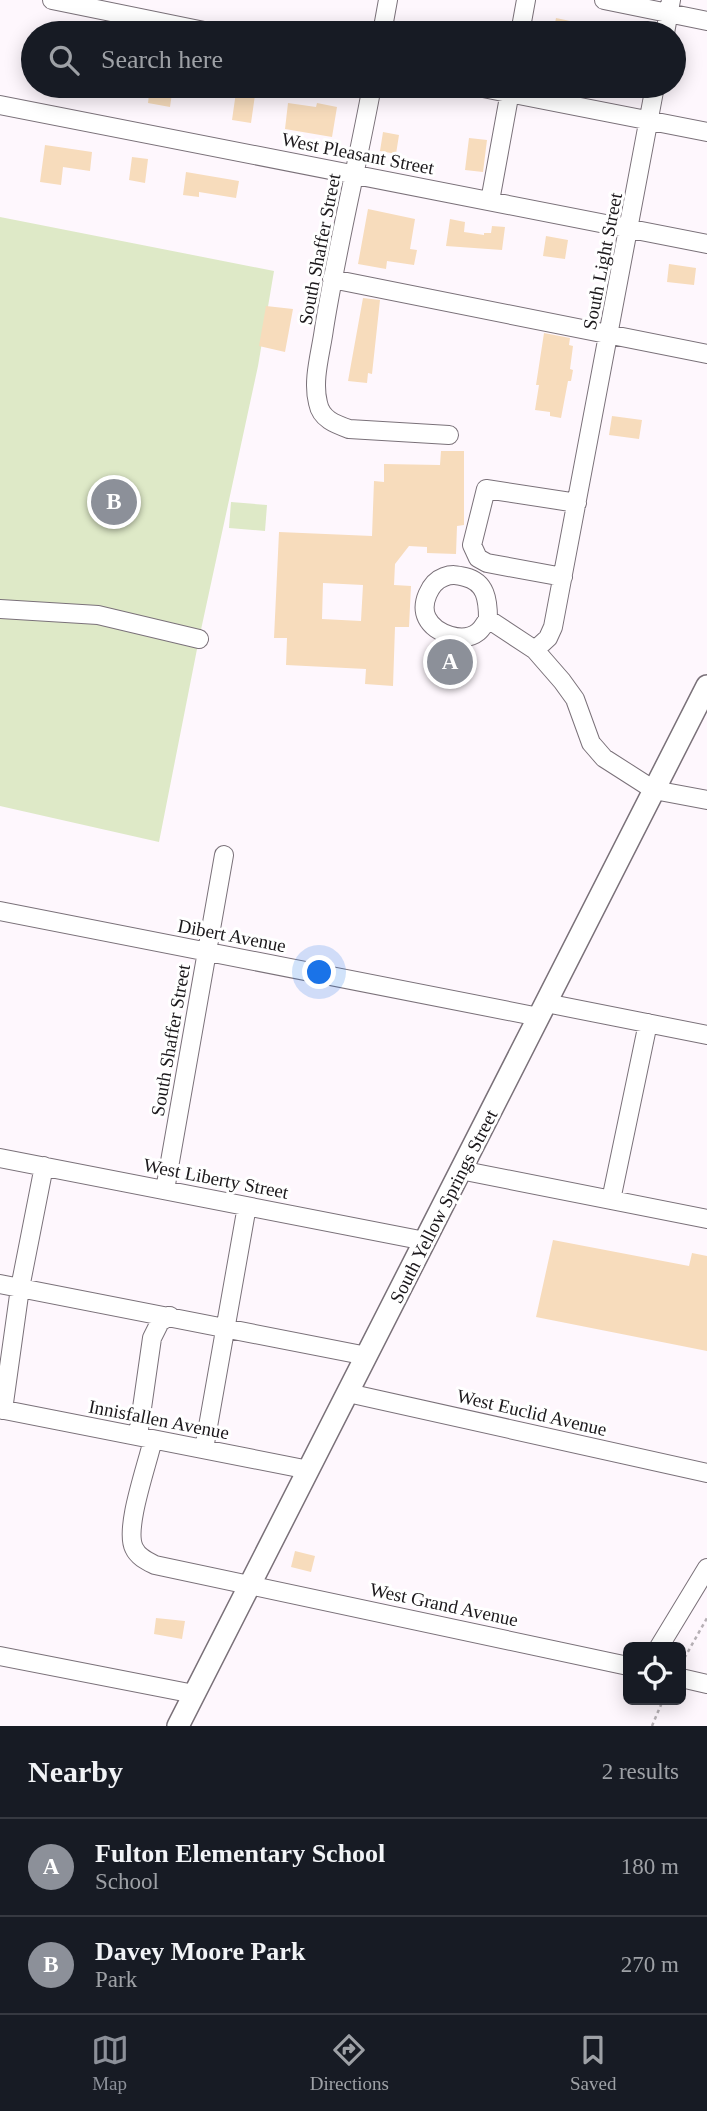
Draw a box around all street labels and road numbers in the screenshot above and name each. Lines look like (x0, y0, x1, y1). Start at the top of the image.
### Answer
street label: West Pleasant Street (280, 128, 437, 179)
street label: South Shaffer Street (295, 171, 345, 327)
street label: South Light Street (579, 190, 626, 331)
street label: Dibert Avenue (176, 915, 288, 956)
street label: South Shaffer Street (147, 962, 194, 1118)
street label: South Yellow Springs Street (385, 1105, 502, 1306)
street label: West Liberty Street (142, 1154, 291, 1203)
street label: West Euclid Avenue (455, 1385, 609, 1440)
street label: Innisfallen Avenue (87, 1396, 231, 1443)
street label: West Grand Avenue (368, 1579, 520, 1630)

